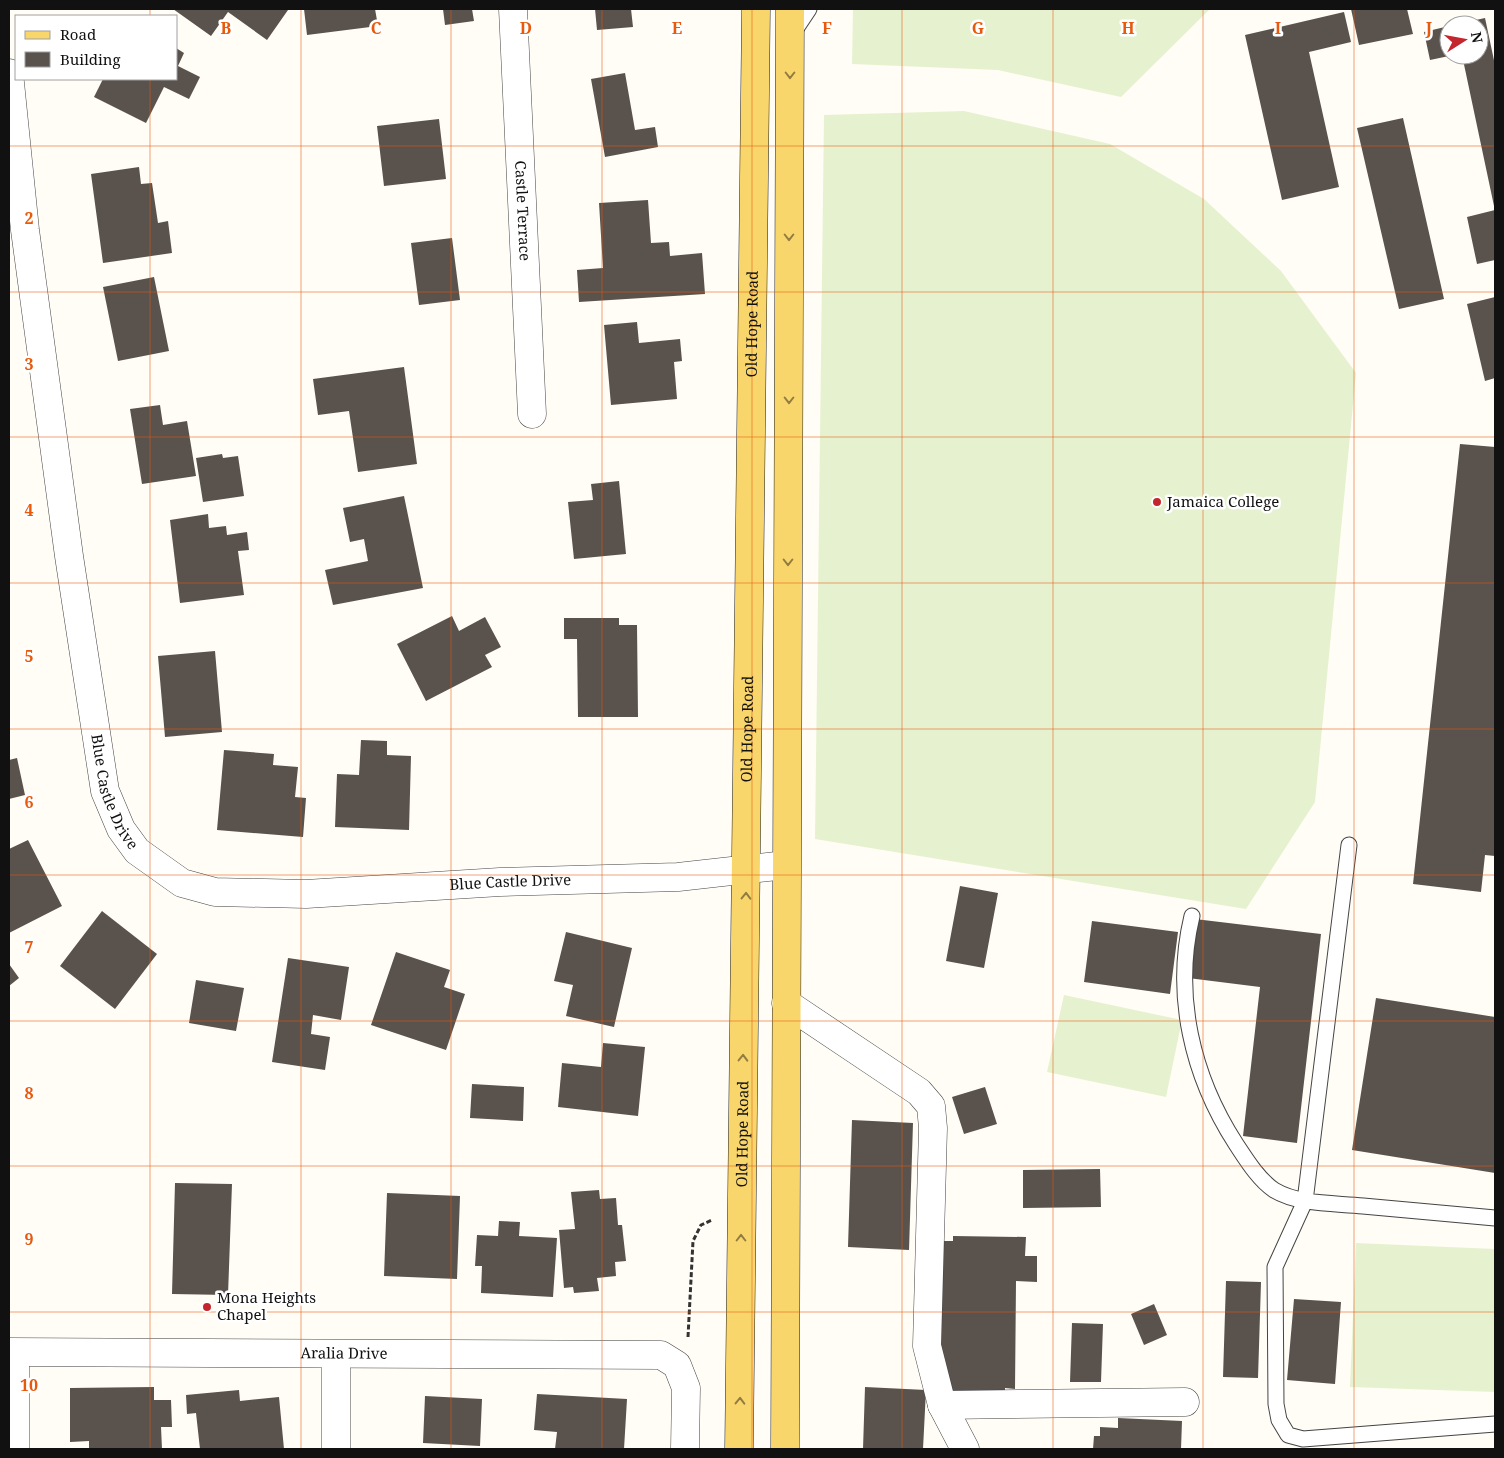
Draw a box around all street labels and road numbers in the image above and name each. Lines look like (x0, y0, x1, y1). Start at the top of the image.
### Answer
street label: Castle Terrace (511, 160, 536, 261)
street label: Old Hope Road (741, 271, 762, 378)
street label: Old Hope Road (736, 676, 757, 783)
street label: Blue Castle Drive (87, 733, 144, 853)
street label: Blue Castle Drive (449, 869, 571, 894)
street label: Old Hope Road (731, 1080, 752, 1188)
street label: Aralia Drive (300, 1342, 388, 1363)

